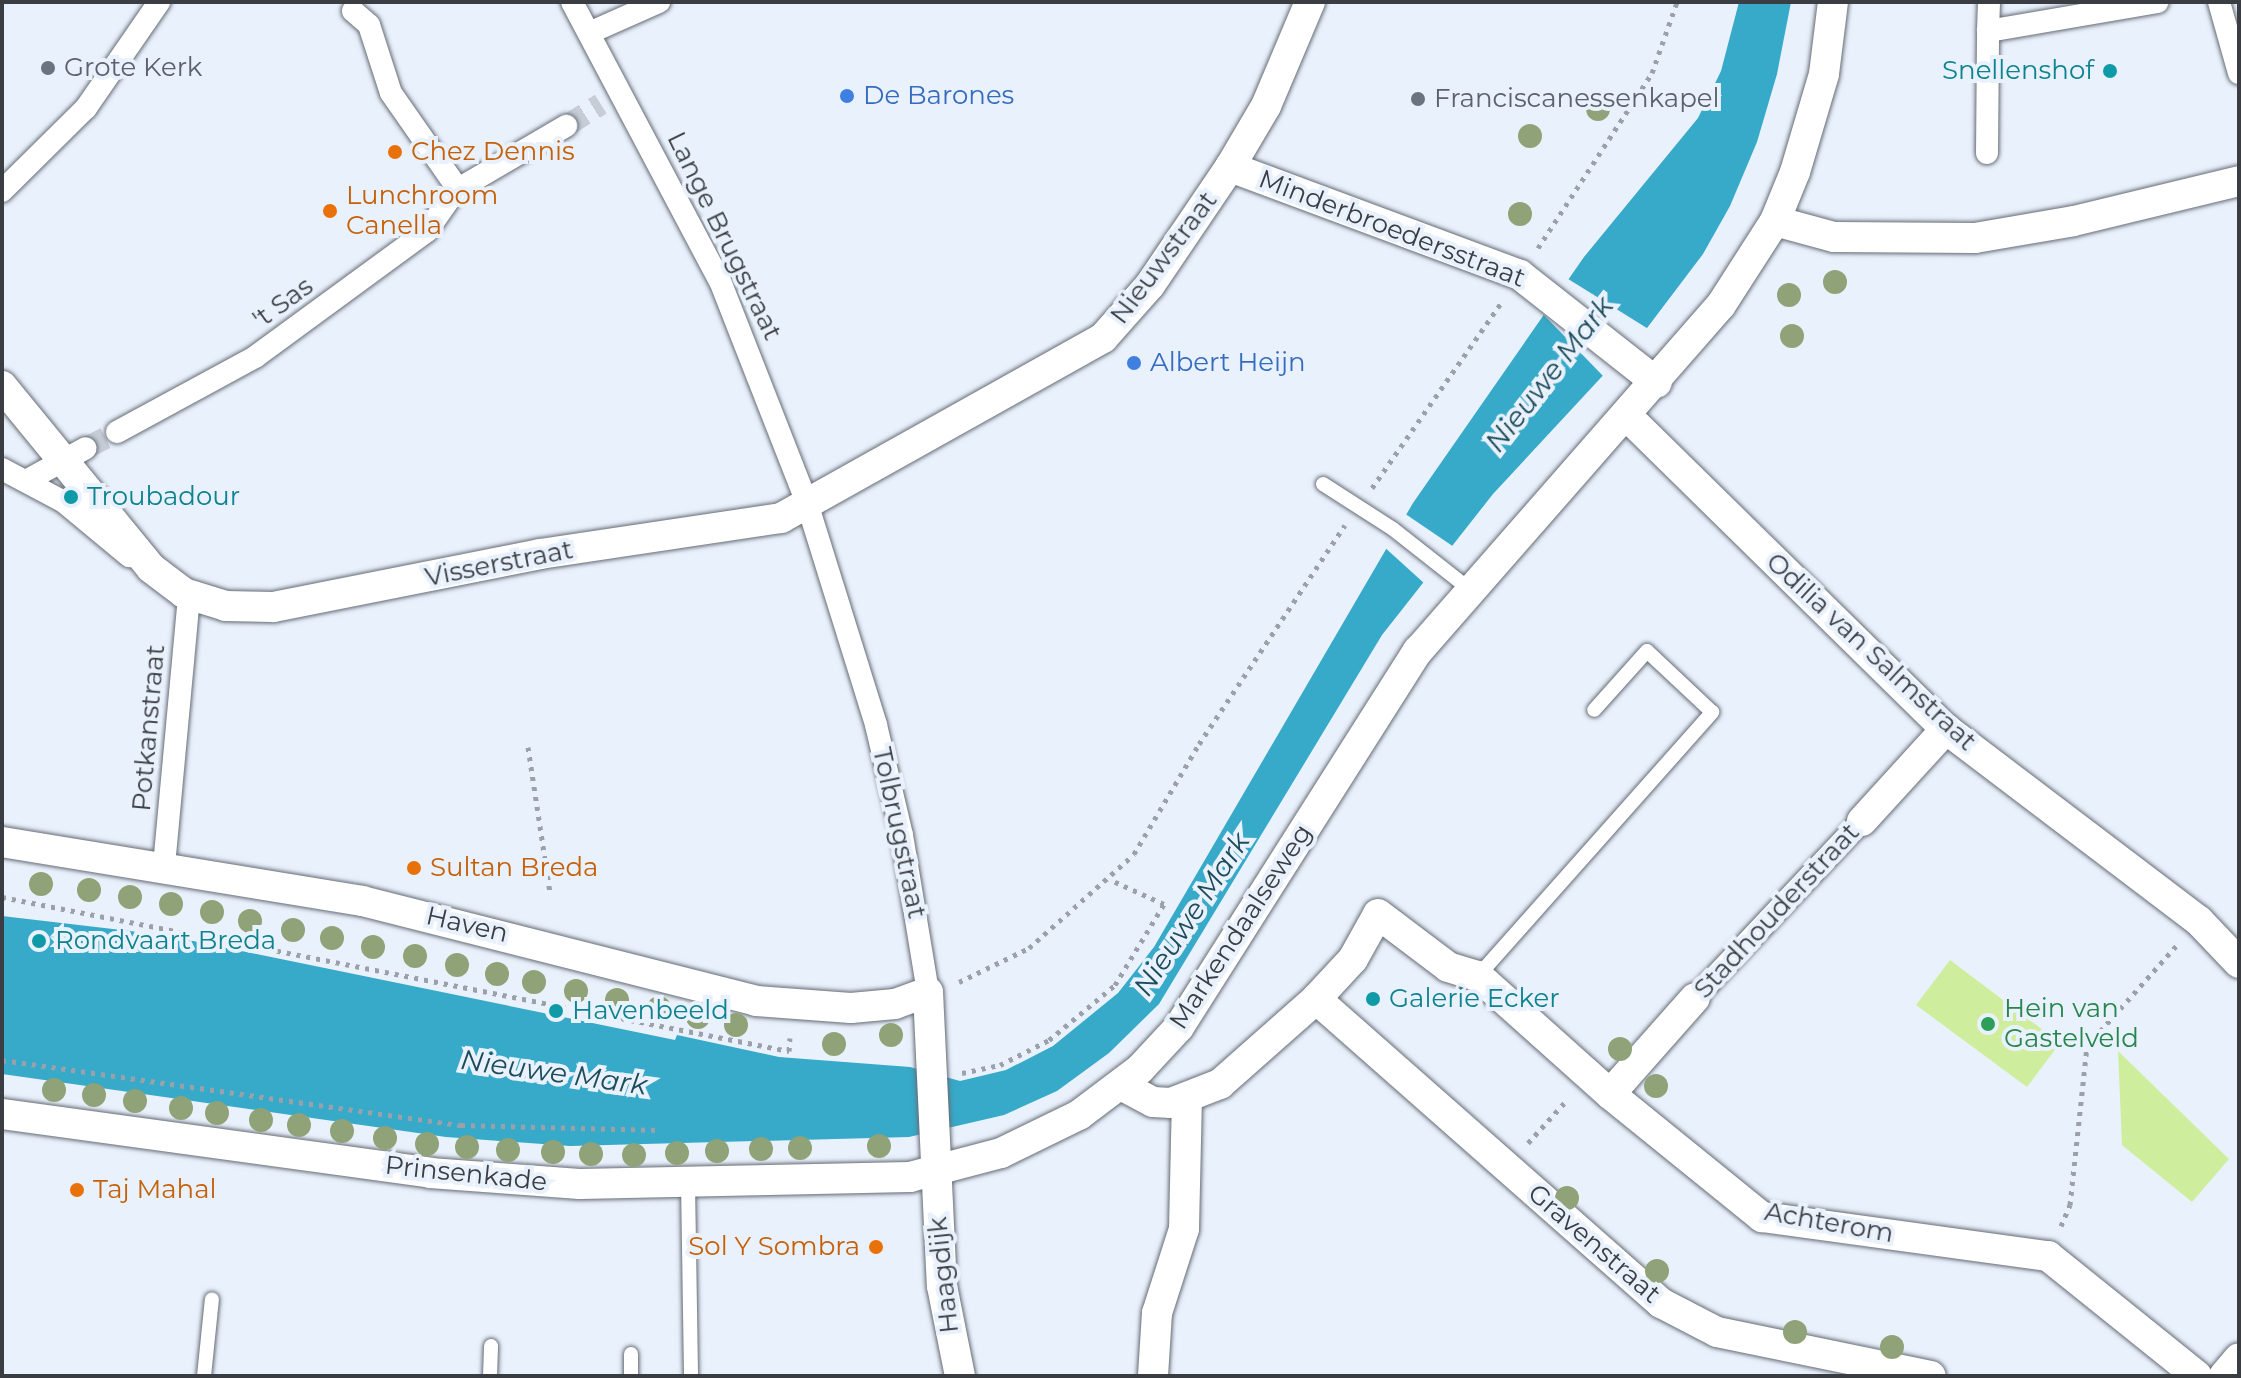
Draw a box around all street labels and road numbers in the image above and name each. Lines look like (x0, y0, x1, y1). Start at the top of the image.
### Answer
street label: Lange Brugstraat (660, 127, 788, 345)
street label: Minderbroedersstraat (1254, 164, 1530, 294)
street label: Nieuwstraat (1104, 186, 1224, 330)
street label: 't Sas (247, 271, 319, 335)
street label: Visserstraat (422, 534, 576, 594)
street label: Odilia van Salmstraat (1760, 547, 1982, 757)
street label: Potkanstraat (126, 643, 172, 813)
street label: Tolbrugstraat (866, 745, 932, 921)
street label: Stadhouderstraat (1688, 817, 1866, 1005)
street label: Markendaalseweg (1163, 819, 1319, 1035)
street label: Haven (423, 900, 511, 950)
street label: Prinsenkade (383, 1150, 549, 1198)
street label: Gravenstraat (1521, 1178, 1667, 1310)
street label: Achterom (1762, 1196, 1896, 1250)
street label: Haagdijk (922, 1215, 966, 1335)

